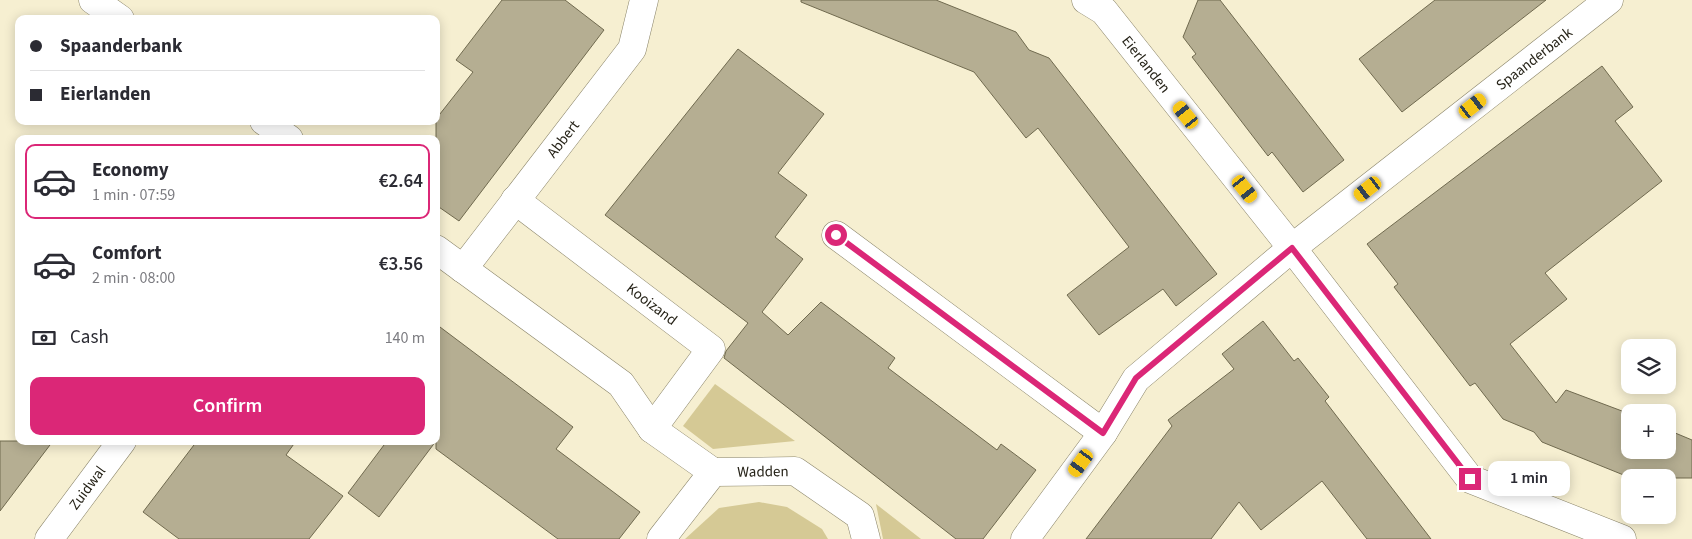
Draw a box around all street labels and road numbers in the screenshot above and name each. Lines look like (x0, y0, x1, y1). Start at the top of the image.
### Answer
street label: Spaanderbank (1492, 22, 1577, 96)
street label: Eierlanden (1116, 31, 1175, 98)
street label: Abbert (542, 116, 585, 162)
street label: Kooizand (622, 278, 681, 331)
street label: Wadden (737, 461, 789, 483)
street label: Zuidwal (64, 462, 111, 514)

